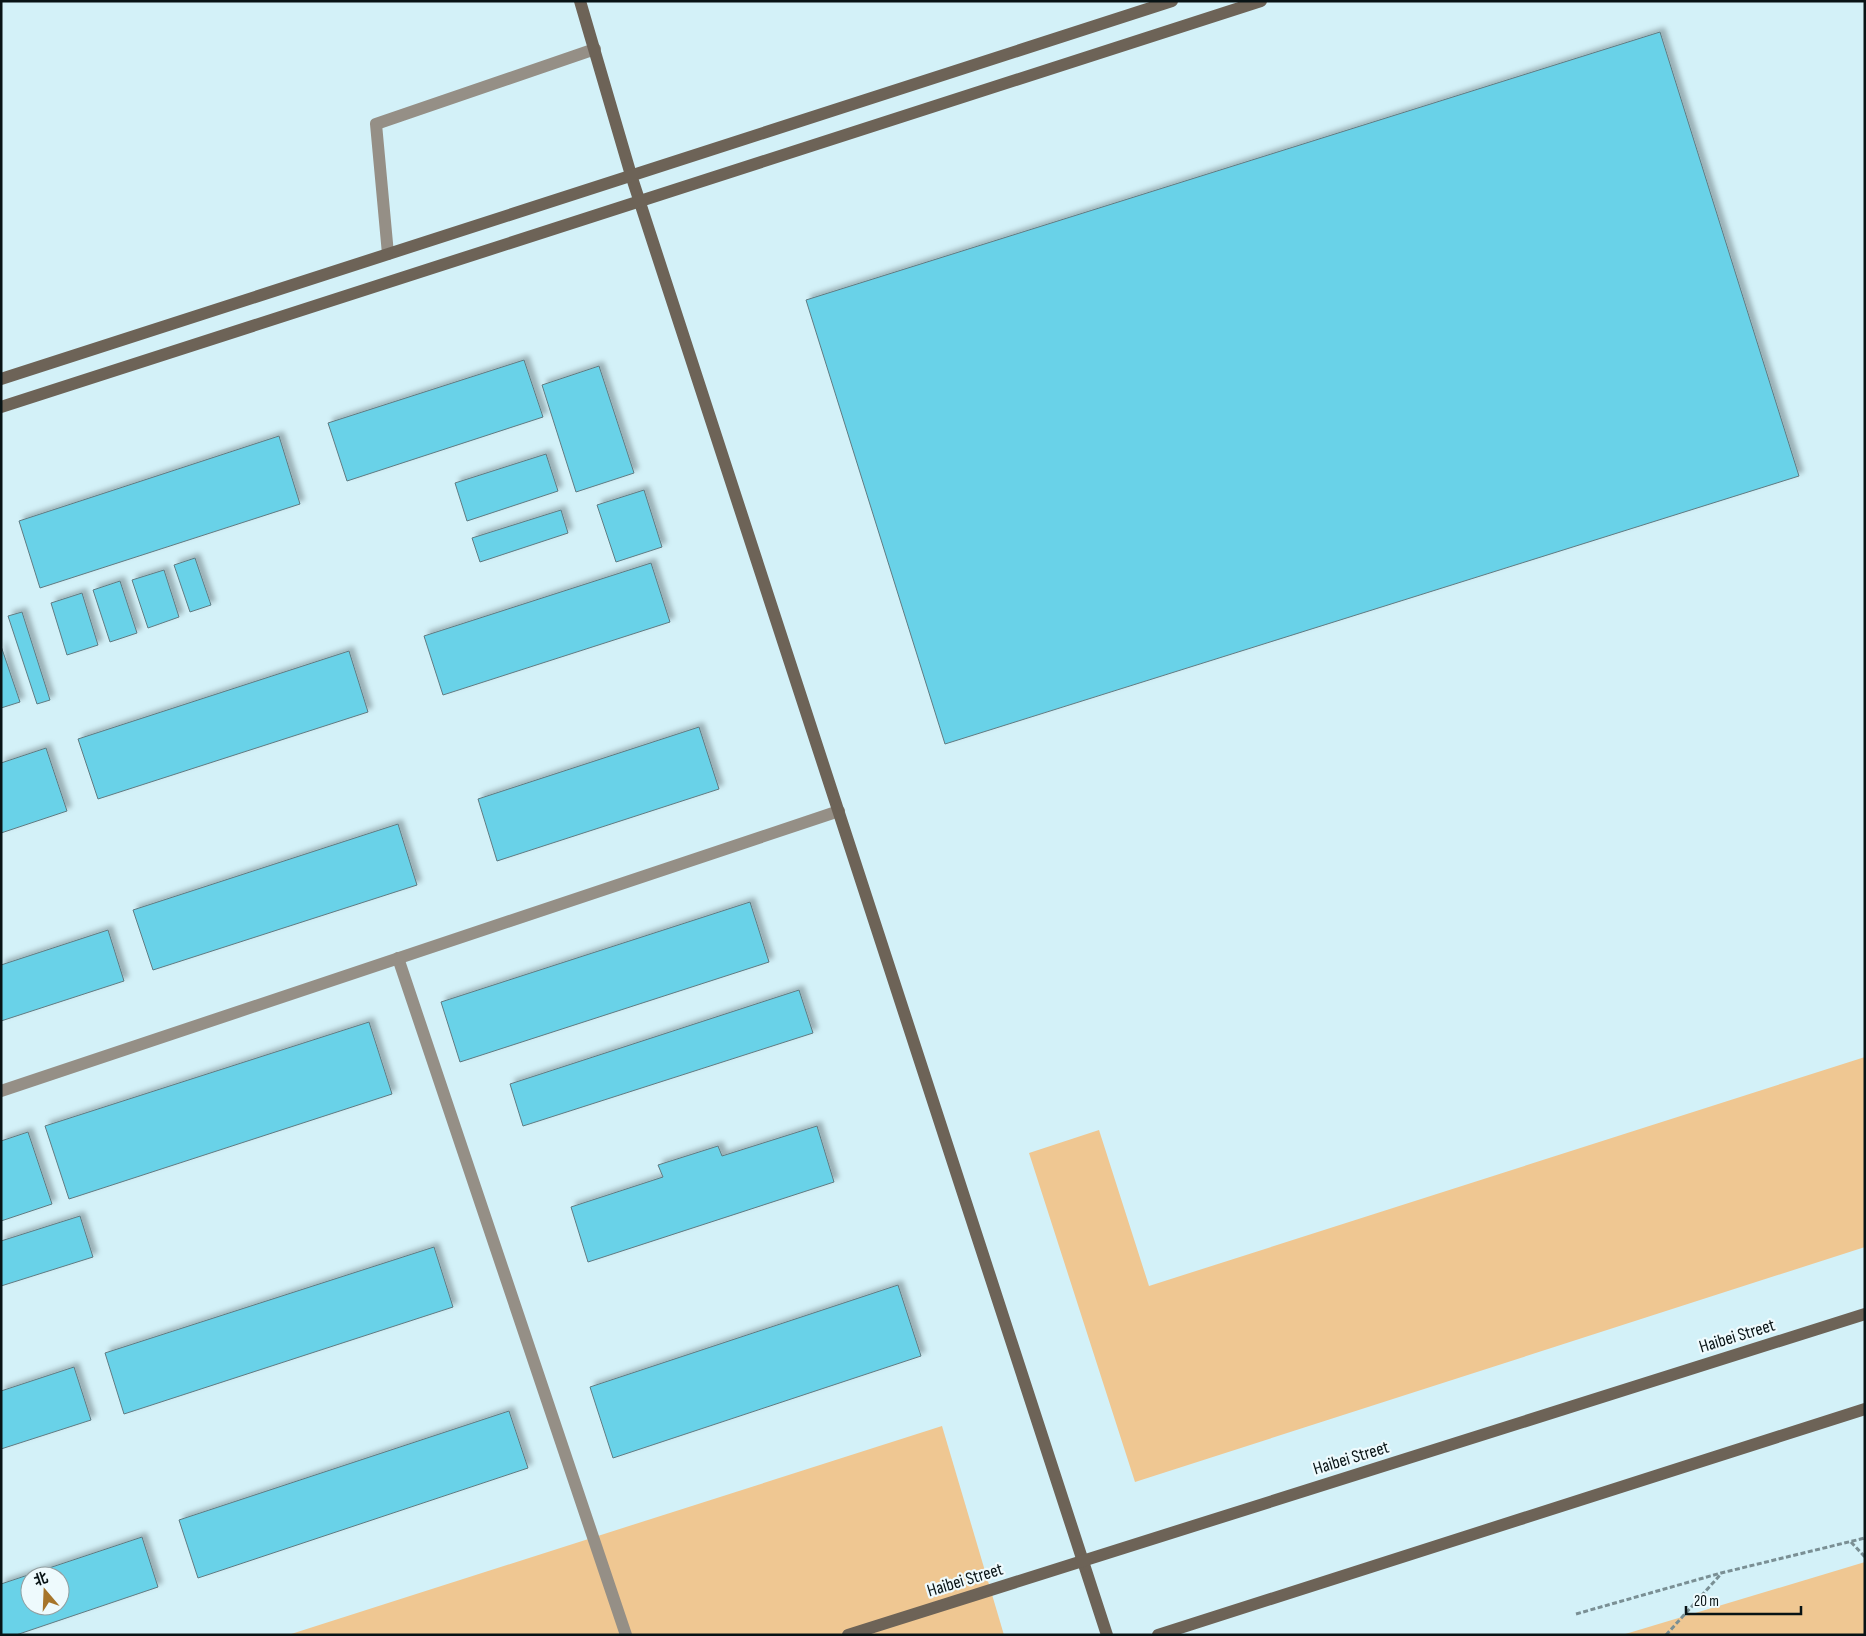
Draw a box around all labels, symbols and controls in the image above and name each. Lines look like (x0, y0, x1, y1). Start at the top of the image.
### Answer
street label: Haibei Street (1696, 1314, 1778, 1357)
street label: Haibei Street (1310, 1436, 1392, 1479)
street label: Haibei Street (924, 1558, 1006, 1601)
north arrow (20, 1566, 70, 1616)
text: 北 (32, 1569, 50, 1589)
scale bar (1686, 1584, 1801, 1616)
text: 20 m (1694, 1592, 1719, 1611)

